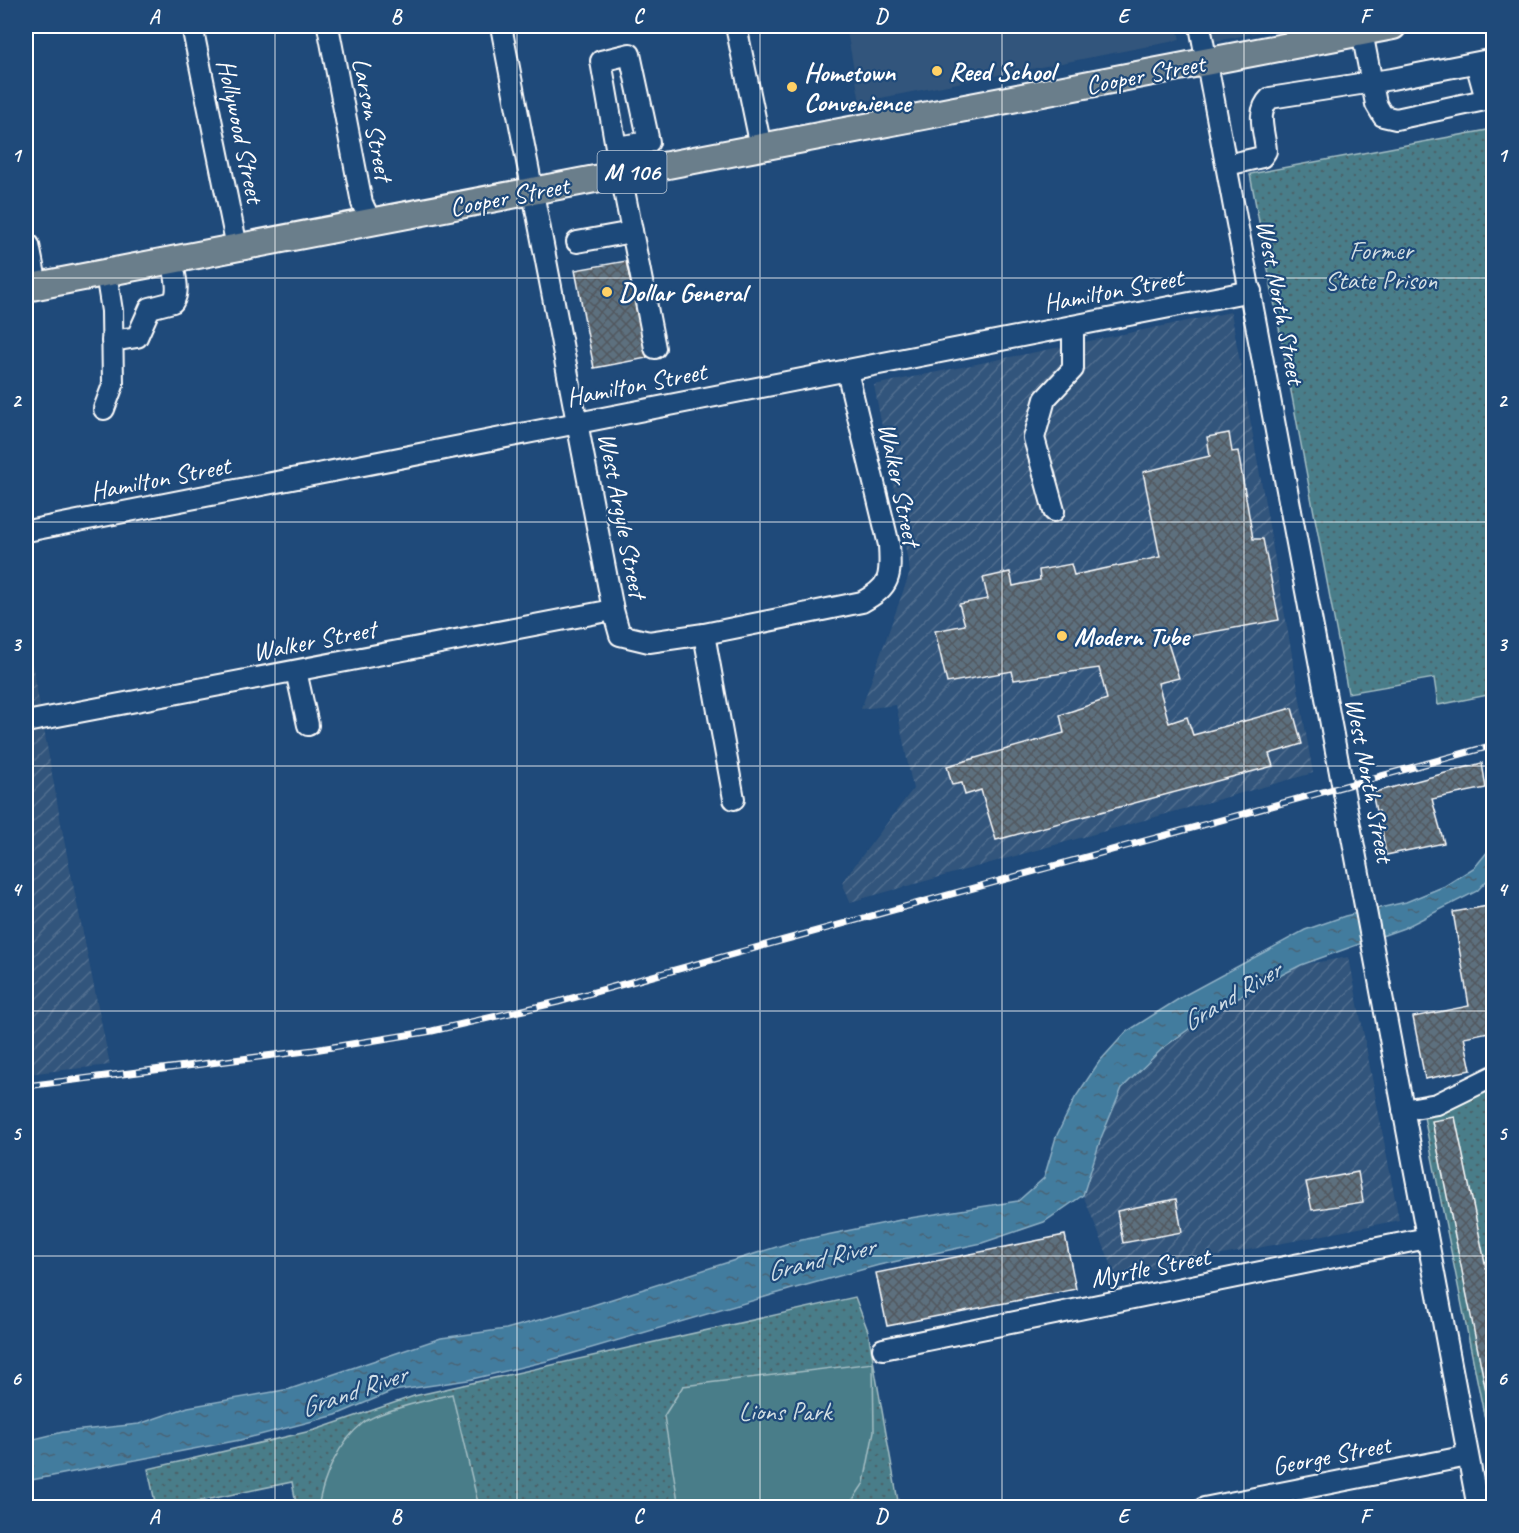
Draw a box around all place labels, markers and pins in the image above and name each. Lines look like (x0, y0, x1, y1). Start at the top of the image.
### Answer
place label: Reed School (949, 55, 1060, 88)
place label: Hometown Convenience (804, 56, 913, 119)
marker: Reed School (930, 64, 944, 78)
marker: Hometown Convenience (785, 80, 799, 94)
place label: Dollar General (619, 276, 752, 309)
marker: Dollar General (600, 285, 614, 299)
place label: Modern Tube (1074, 620, 1191, 653)
marker: Modern Tube (1055, 629, 1069, 643)

